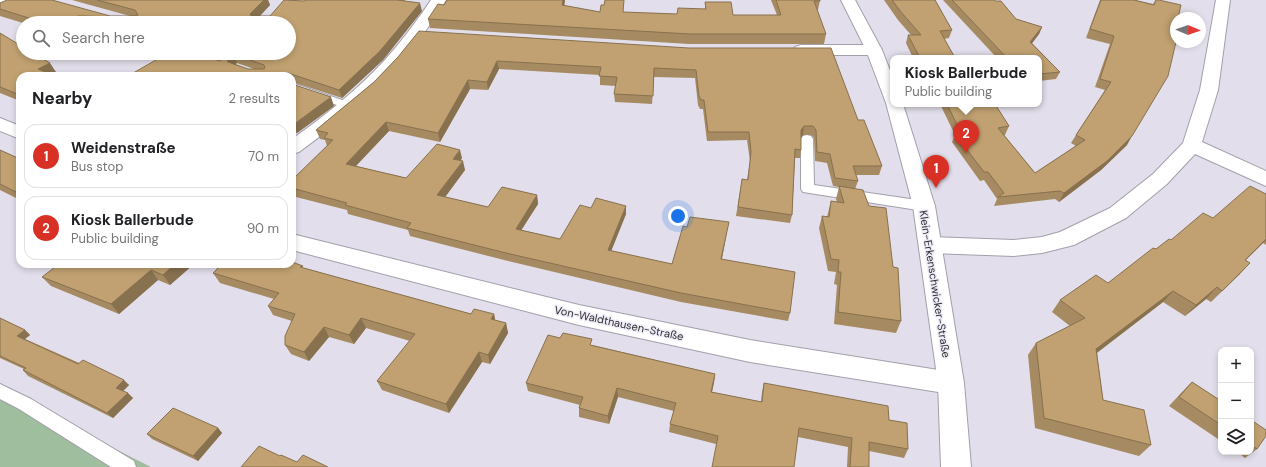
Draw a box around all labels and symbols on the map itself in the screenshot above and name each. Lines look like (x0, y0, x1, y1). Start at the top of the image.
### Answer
north arrow (1170, 12, 1206, 48)
pin: 2 (953, 120, 979, 153)
pin: 1 (923, 155, 949, 188)
your location (668, 206, 688, 226)
street label: Klein-Erkenschwicker-Straße (916, 209, 954, 359)
street label: Von-Waldthausen-Straße (553, 302, 685, 344)

